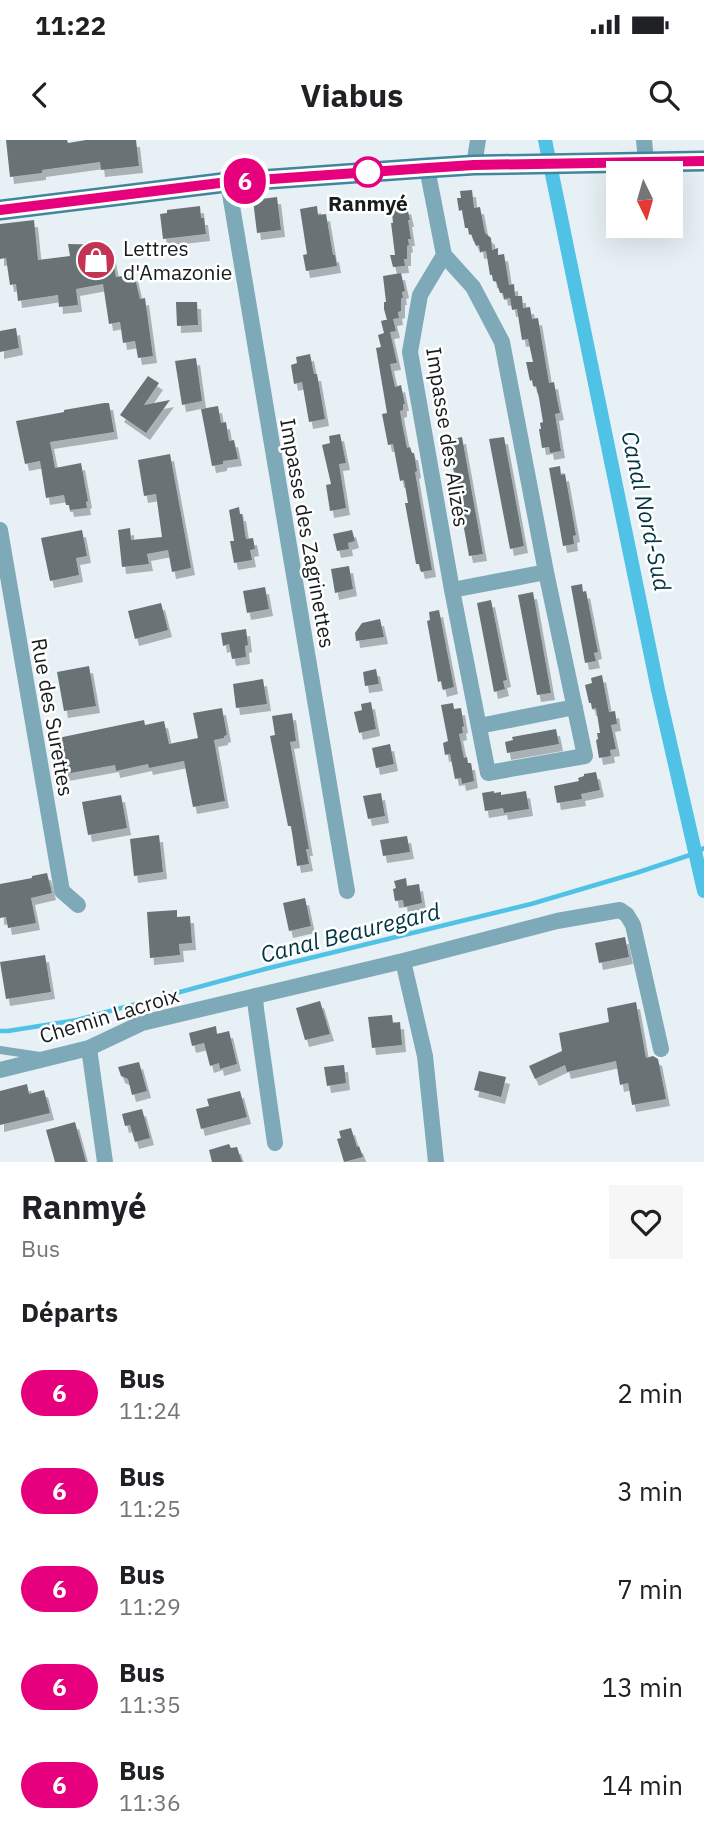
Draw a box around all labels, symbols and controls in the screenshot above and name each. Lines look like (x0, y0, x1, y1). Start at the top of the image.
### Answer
text: 11:22 (35, 8, 106, 42)
text: Viabus (301, 74, 403, 116)
icon: back (21, 76, 59, 114)
icon: search (645, 76, 683, 114)
marker: Ranmyé (353, 157, 383, 187)
line badge: 6 (222, 158, 268, 204)
north arrow (606, 161, 682, 238)
map controls (606, 161, 683, 238)
text: 6 (238, 165, 252, 197)
place label: Ranmyé (328, 189, 408, 217)
place label: Lettres d'Amazonie (123, 234, 232, 286)
shop icon: Lettres d'Amazonie (75, 239, 117, 281)
street label: Impasse des Alizés (420, 345, 476, 529)
street label: Impasse des Zagrinettes (274, 416, 342, 650)
water label: Canal Nord-Sud (615, 428, 679, 594)
street label: Rue des Surettes (25, 636, 81, 798)
water label: Canal Beauregard (257, 895, 443, 969)
street label: Chemin Lacroix (36, 980, 183, 1050)
text: Ranmyé (21, 1185, 147, 1228)
button: heart (609, 1185, 683, 1259)
text: Bus (21, 1233, 60, 1263)
text: Départs (21, 1295, 118, 1329)
text: Bus (119, 1361, 165, 1395)
text: 2 min (617, 1376, 683, 1410)
text: 6 (52, 1377, 67, 1409)
text: 11:24 (119, 1395, 181, 1425)
text: Bus (119, 1459, 165, 1493)
text: 3 min (617, 1474, 683, 1508)
text: 6 (52, 1475, 67, 1507)
text: 11:25 (119, 1493, 181, 1523)
text: Bus (119, 1557, 165, 1591)
text: 7 min (617, 1572, 683, 1606)
text: 6 (52, 1573, 67, 1605)
text: 11:29 (119, 1591, 181, 1621)
text: Bus (119, 1655, 165, 1689)
text: 13 min (602, 1670, 683, 1704)
text: 6 (52, 1671, 67, 1703)
text: 11:35 (119, 1689, 181, 1719)
text: Bus (119, 1753, 165, 1787)
text: 14 min (602, 1768, 683, 1802)
text: 6 (52, 1769, 67, 1801)
text: 11:36 (119, 1787, 181, 1817)

